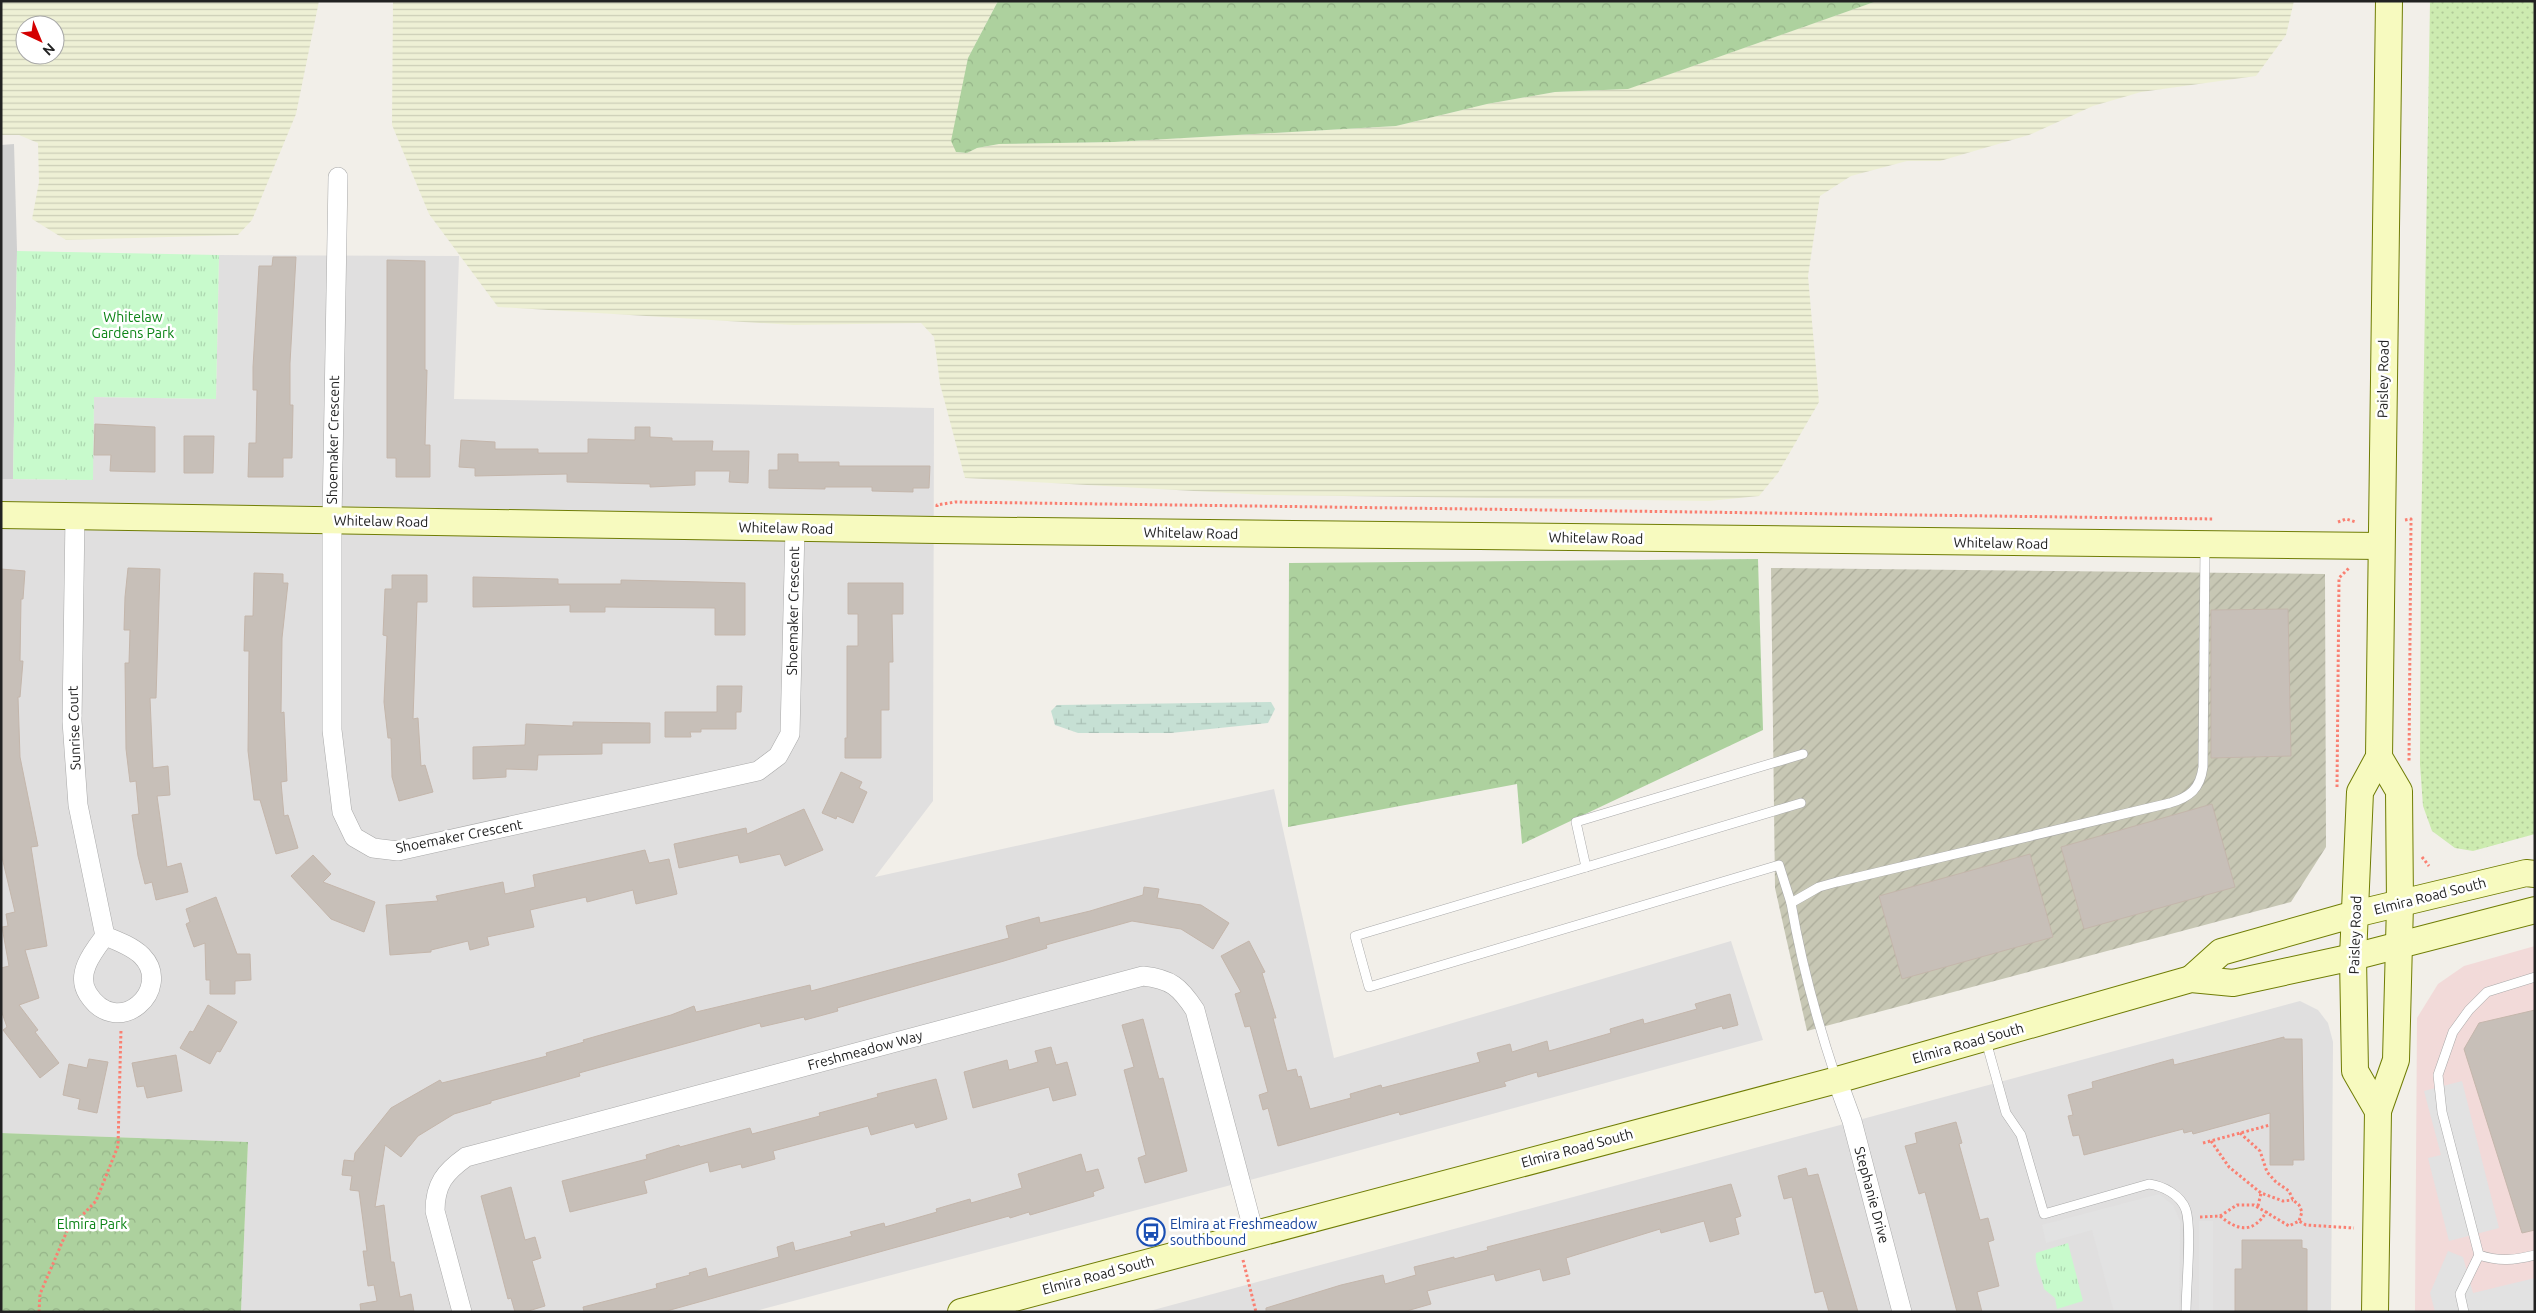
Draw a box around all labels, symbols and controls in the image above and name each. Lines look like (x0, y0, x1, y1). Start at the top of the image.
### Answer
north arrow (15, 15, 65, 65)
text: N (40, 40, 58, 59)
park label: Whitelaw Gardens Park (92, 309, 174, 341)
street label: Paisley Road (2374, 340, 2392, 418)
street label: Shoemaker Crescent (324, 375, 342, 505)
street label: Whitelaw Road (333, 512, 429, 530)
street label: Whitelaw Road (738, 519, 834, 537)
street label: Whitelaw Road (1143, 524, 1239, 542)
street label: Whitelaw Road (1548, 529, 1644, 547)
street label: Whitelaw Road (1953, 534, 2049, 552)
street label: Shoemaker Crescent (784, 546, 802, 676)
street label: Sunrise Court (65, 685, 83, 771)
street label: Shoemaker Crescent (394, 816, 524, 856)
street label: Elmira Road South (2372, 874, 2488, 918)
street label: Paisley Road (2346, 895, 2364, 975)
street label: Elmira Road South (1910, 1019, 2026, 1067)
street label: Freshmeadow Way (806, 1027, 924, 1073)
street label: Elmira Road South (1519, 1125, 1635, 1171)
street label: Stephanie Drive (1851, 1145, 1893, 1245)
park label: Elmira Park (57, 1216, 127, 1232)
place label: Elmira at Freshmeadow southbound (1170, 1216, 1317, 1248)
bus stop icon: Elmira at Freshmeadow southbound (1136, 1217, 1166, 1247)
street label: Elmira Road South (1040, 1252, 1156, 1298)

